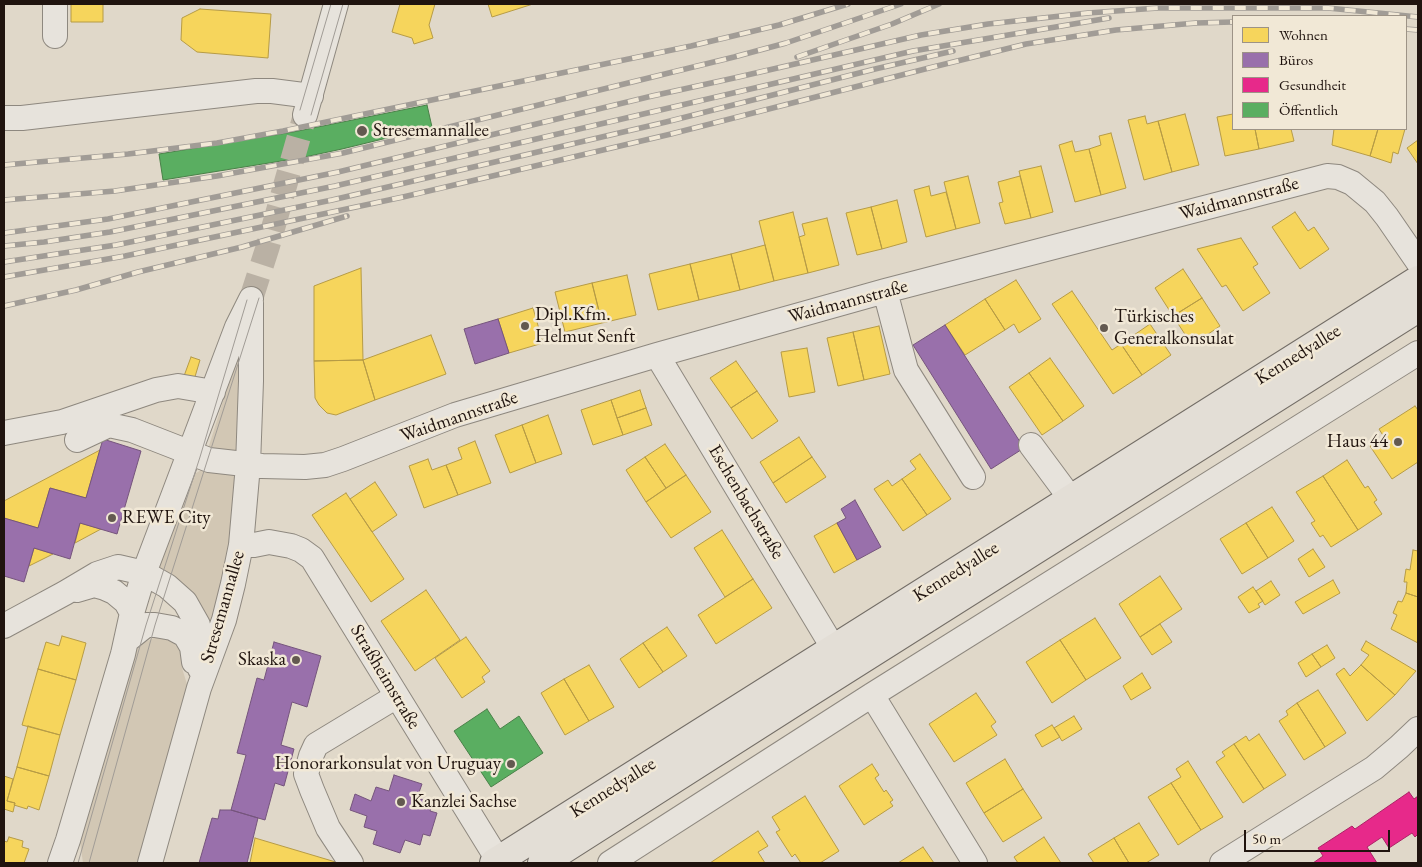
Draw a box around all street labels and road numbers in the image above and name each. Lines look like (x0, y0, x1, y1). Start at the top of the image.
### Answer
street label: Waidmannstraße (1177, 172, 1301, 226)
street label: Waidmannstraße (786, 275, 910, 329)
street label: Kennedyallee (1251, 320, 1345, 390)
street label: Waidmannstraße (397, 386, 521, 448)
street label: Eschenbachstraße (703, 441, 789, 563)
street label: Kennedyallee (909, 537, 1003, 607)
street label: Stresemannallee (196, 548, 250, 666)
street label: Straßheimstraße (345, 621, 425, 733)
street label: Kennedyallee (566, 753, 660, 823)

